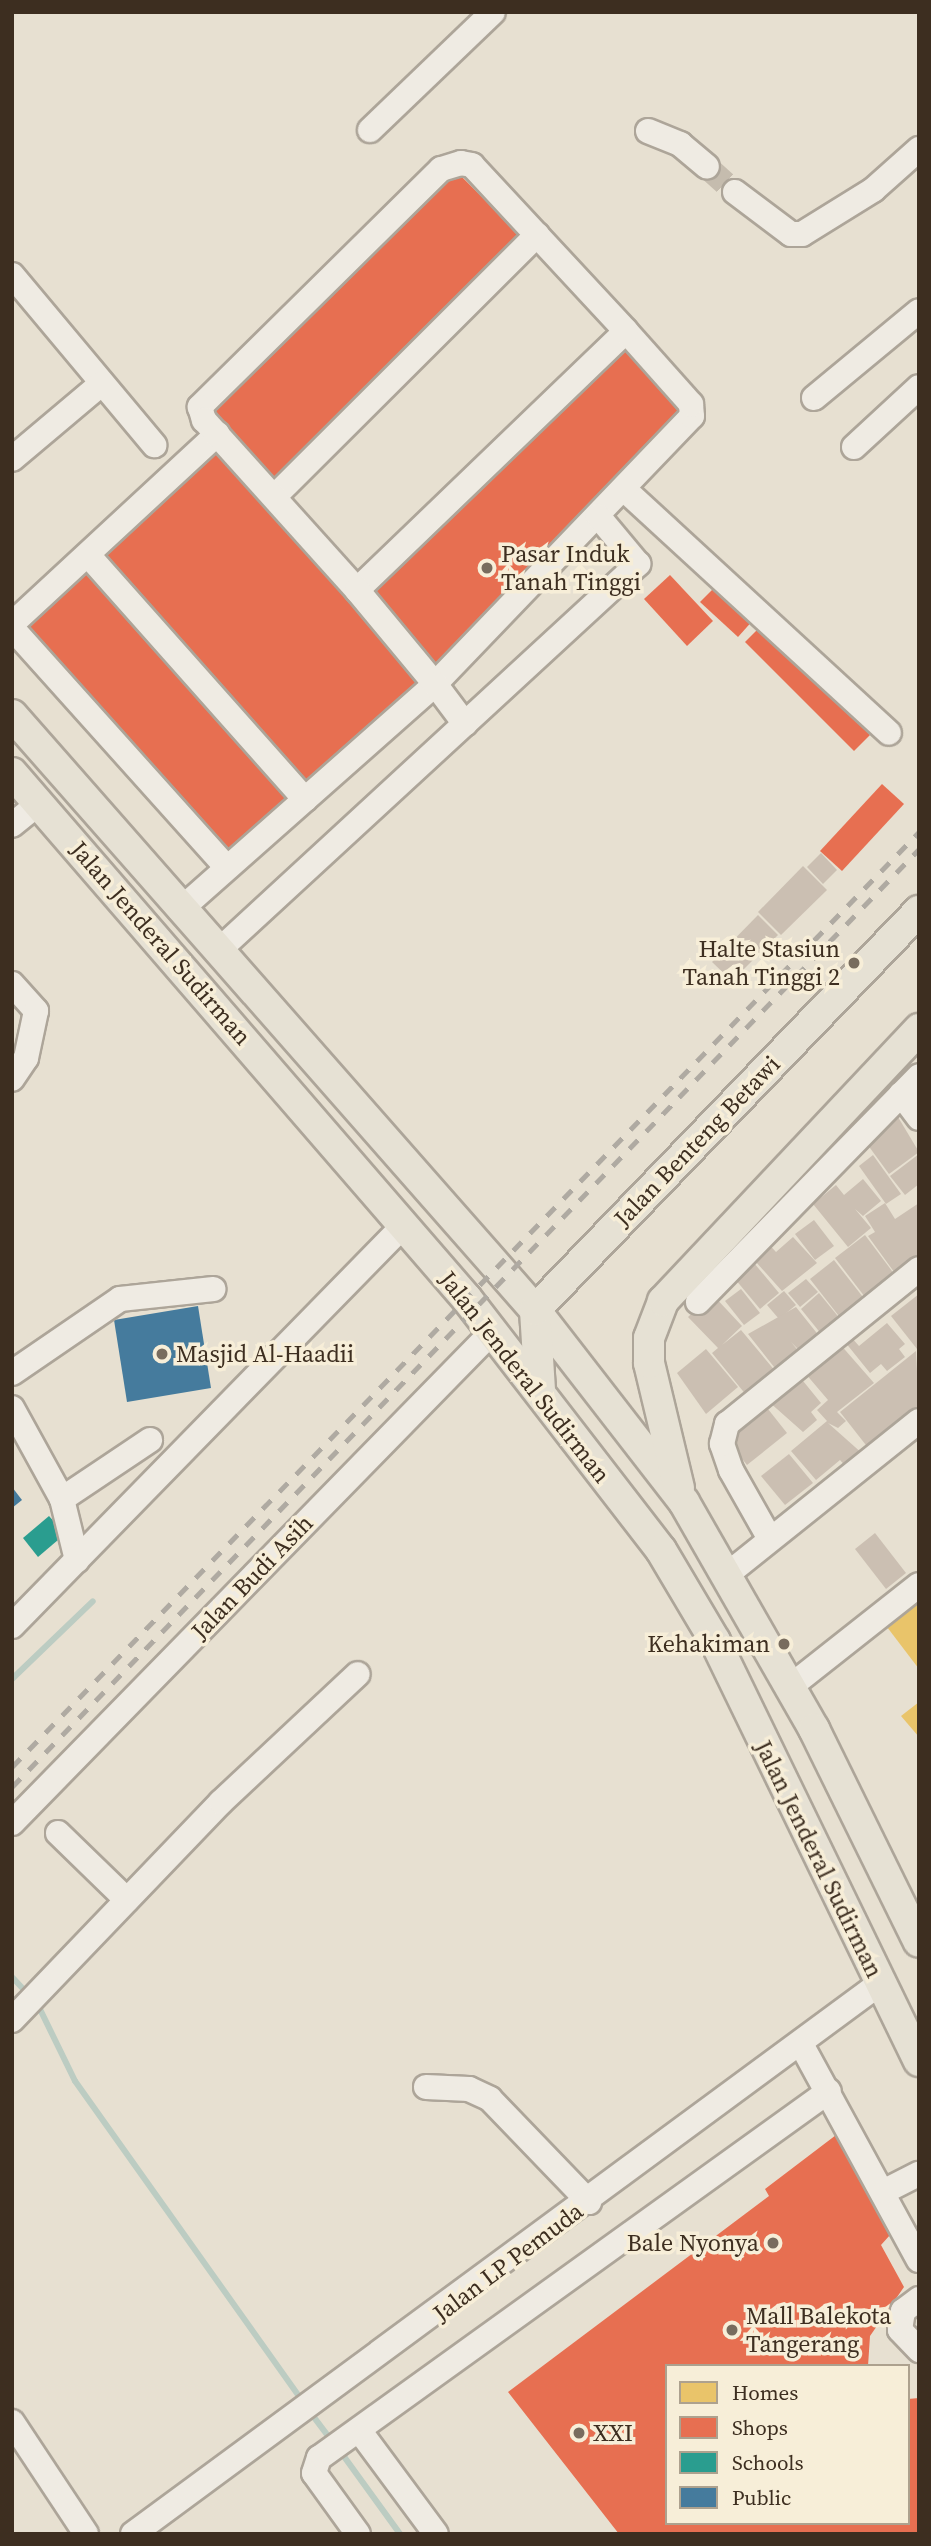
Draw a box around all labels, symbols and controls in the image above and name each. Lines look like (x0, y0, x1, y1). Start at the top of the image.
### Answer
place label: Pasar Induk Tanah Tinggi (501, 540, 641, 596)
marker: Pasar Induk Tanah Tinggi (479, 560, 495, 576)
street label: Jalan Jenderal Sudirman (65, 835, 257, 1051)
place label: Halte Stasiun Tanah Tinggi 2 (682, 935, 840, 991)
marker: Halte Stasiun Tanah Tinggi 2 (846, 955, 862, 971)
street label: Jalan Benteng Betawi (608, 1050, 786, 1232)
street label: Jalan Jenderal Sudirman (433, 1265, 617, 1489)
place label: Masjid Al-Haadii (176, 1340, 354, 1368)
marker: Masjid Al-Haadii (154, 1346, 170, 1362)
street label: Jalan Budi Asih (185, 1509, 319, 1645)
place label: Kehakiman (647, 1630, 770, 1658)
marker: Kehakiman (776, 1636, 792, 1652)
street label: Jalan Jenderal Sudirman (749, 1736, 889, 1982)
street label: Jalan LP Pemuda (427, 2196, 589, 2328)
place label: Bale Nyonya (627, 2229, 759, 2257)
marker: Bale Nyonya (765, 2235, 781, 2251)
place label: Mall Balekota Tangerang (746, 2302, 891, 2358)
marker: Mall Balekota Tangerang (724, 2322, 740, 2338)
legend (665, 2364, 910, 2525)
text: Homes (732, 2378, 798, 2407)
text: Shops (732, 2413, 788, 2442)
place label: XXI (593, 2419, 633, 2447)
marker: XXI (571, 2425, 587, 2441)
text: Schools (732, 2448, 804, 2477)
text: Public (732, 2483, 791, 2512)

